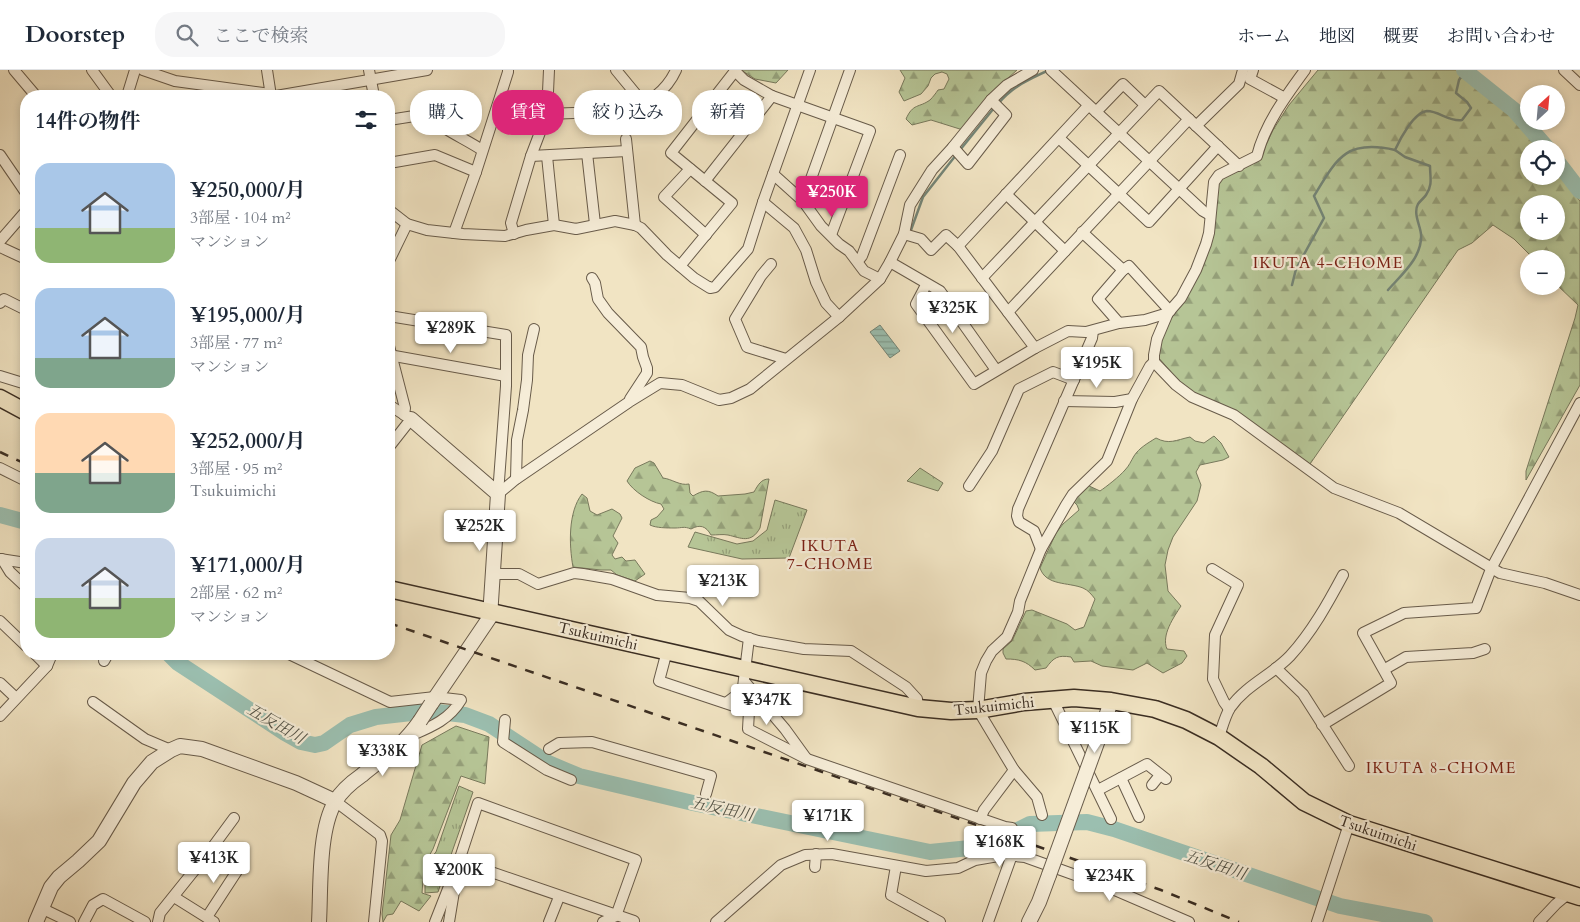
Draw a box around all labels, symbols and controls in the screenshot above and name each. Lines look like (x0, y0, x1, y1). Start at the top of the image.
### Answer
search box (155, 12, 505, 57)
text: Doorstep (25, 18, 125, 51)
icon: search (173, 21, 201, 49)
text: ここで検索 (213, 23, 308, 49)
text: ホーム (1237, 24, 1291, 49)
text: 地図 (1319, 24, 1355, 49)
text: 概要 (1383, 24, 1419, 49)
text: お問い合わせ (1447, 24, 1555, 49)
north arrow (1520, 85, 1565, 130)
map controls (1520, 85, 1565, 295)
chip: 購入 (410, 90, 482, 135)
chip: 賃貸 (492, 90, 564, 135)
chip: 絞り込み (574, 90, 682, 135)
chip: 新着 (692, 90, 764, 135)
icon: filters (352, 106, 380, 134)
text: 14件の物件 (35, 107, 141, 136)
button: locate (1520, 140, 1565, 185)
text: ¥250,000/月 (190, 176, 306, 205)
pin: ¥250K (797, 176, 867, 218)
text: ¥250K (807, 181, 857, 203)
icon: home (75, 183, 135, 243)
button: + (1520, 195, 1565, 240)
text: 3部屋 · 104 m² (190, 207, 291, 229)
text: マンション (190, 231, 269, 253)
button: − (1520, 250, 1565, 295)
district label: IKUTA 4-CHOME (1253, 252, 1403, 274)
pin: ¥325K (918, 292, 988, 334)
text: ¥325K (928, 297, 978, 319)
text: ¥195,000/月 (190, 301, 306, 330)
icon: home (75, 308, 135, 368)
pin: ¥289K (416, 312, 486, 354)
text: ¥289K (426, 317, 476, 339)
text: 3部屋 · 77 m² (190, 332, 282, 354)
pin: ¥195K (1062, 346, 1132, 389)
text: ¥195K (1072, 352, 1122, 374)
text: マンション (190, 356, 269, 378)
text: ¥252,000/月 (190, 427, 306, 456)
icon: home (75, 433, 135, 493)
text: 3部屋 · 95 m² (190, 458, 282, 480)
text: Tsukuimichi (190, 480, 276, 502)
pin: ¥252K (445, 510, 515, 552)
text: ¥252K (455, 515, 505, 537)
district label: IKUTA 7-CHOME (787, 535, 873, 575)
text: ¥171,000/月 (190, 551, 306, 580)
icon: home (75, 558, 135, 618)
pin: ¥213K (688, 564, 758, 607)
text: ¥213K (698, 570, 748, 592)
text: 2部屋 · 62 m² (190, 582, 282, 604)
text: マンション (190, 606, 269, 628)
street label: Tsukuimichi (556, 617, 640, 655)
pin: ¥347K (732, 684, 802, 726)
text: ¥347K (742, 689, 792, 711)
street label: Tsukuimichi (953, 692, 1035, 720)
water label: 五反田川 (243, 698, 311, 751)
pin: ¥115K (1060, 712, 1130, 754)
text: ¥115K (1070, 717, 1120, 739)
pin: ¥338K (348, 734, 418, 777)
text: ¥338K (358, 740, 408, 762)
district label: IKUTA 8-CHOME (1366, 757, 1516, 779)
water label: 五反田川 (688, 792, 758, 827)
pin: ¥171K (793, 800, 863, 842)
text: ¥171K (803, 805, 853, 827)
street label: Tsukuimichi (1336, 810, 1420, 856)
pin: ¥168K (965, 826, 1035, 868)
text: ¥168K (975, 831, 1025, 853)
pin: ¥413K (179, 842, 249, 884)
water label: 五反田川 (1181, 845, 1251, 886)
text: ¥413K (189, 847, 239, 869)
pin: ¥200K (424, 854, 494, 896)
text: ¥200K (434, 859, 484, 881)
pin: ¥234K (1075, 860, 1145, 902)
text: ¥234K (1085, 865, 1135, 887)

